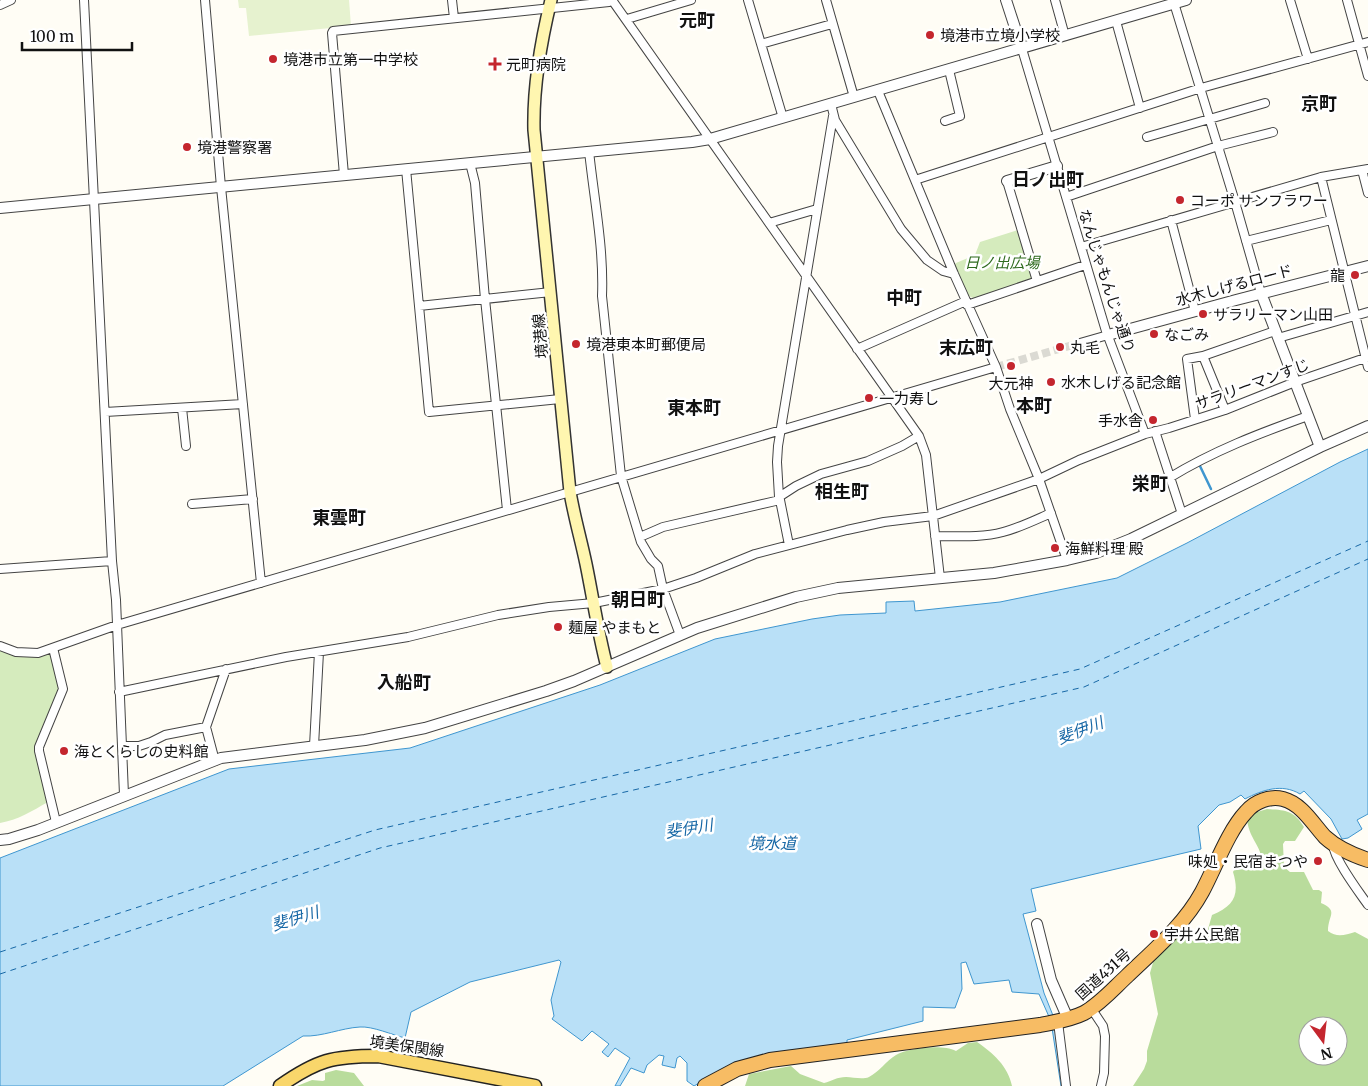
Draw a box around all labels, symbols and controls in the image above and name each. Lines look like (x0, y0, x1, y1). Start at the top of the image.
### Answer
district label: 元町 (679, 9, 715, 32)
scale bar (22, 20, 132, 52)
place label: 境港市立境小学校 (940, 26, 1060, 45)
text: 100 m (30, 27, 74, 46)
marker: 境港市立境小学校 (924, 29, 936, 41)
place label: 境港市立第一中学校 (283, 50, 418, 69)
marker: 境港市立第一中学校 (267, 53, 279, 65)
place label: 元町病院 (506, 55, 566, 74)
marker: 元町病院 (488, 57, 502, 71)
district label: 京町 (1301, 92, 1337, 115)
place label: 境港警察署 (197, 138, 272, 157)
marker: 境港警察署 (181, 141, 193, 153)
district label: 日ノ出町 (1012, 168, 1084, 191)
place label: コーポ サンフラワー (1190, 191, 1328, 210)
marker: コーポ サンフラワー (1174, 194, 1186, 206)
street label: なんじゃもんじゃ通り (1075, 207, 1139, 355)
park label: 日ノ出広場 (964, 253, 1041, 272)
street label: 水木しげるロード (1174, 260, 1294, 310)
place label: 龍 (1330, 266, 1345, 285)
marker: 龍 (1349, 269, 1361, 281)
district label: 中町 (886, 286, 922, 309)
place label: サラリーマン山田 (1213, 305, 1333, 324)
marker: サラリーマン山田 (1197, 308, 1209, 320)
street label: 境港線 (529, 313, 551, 359)
place label: なごみ (1164, 325, 1209, 344)
marker: なごみ (1148, 328, 1160, 340)
place label: 境港東本町郵便局 (586, 335, 706, 354)
district label: 末広町 (939, 336, 993, 359)
marker: 境港東本町郵便局 (570, 338, 582, 350)
place label: 丸毛 (1070, 338, 1100, 357)
marker: 丸毛 (1054, 341, 1066, 353)
street label: サラリーマンすじ (1192, 355, 1312, 413)
marker: 大元神 (1005, 360, 1017, 372)
place label: 水木しげる記念館 (1061, 373, 1181, 392)
place label: 大元神 (988, 374, 1034, 393)
marker: 水木しげる記念館 (1045, 376, 1057, 388)
place label: 一力寿し (879, 389, 939, 408)
marker: 一力寿し (863, 392, 875, 404)
district label: 本町 (1016, 394, 1052, 417)
district label: 東本町 (667, 396, 721, 419)
place label: 手水舎 (1098, 411, 1143, 430)
marker: 手水舎 (1147, 414, 1159, 426)
district label: 栄町 (1132, 472, 1168, 495)
district label: 相生町 (815, 480, 869, 503)
district label: 東雲町 (312, 506, 366, 529)
place label: 海鮮料理 殿 (1065, 539, 1144, 558)
marker: 海鮮料理 殿 (1049, 542, 1061, 554)
district label: 朝日町 (611, 588, 665, 611)
place label: 麺屋 やまもと (568, 618, 661, 637)
marker: 麺屋 やまもと (552, 621, 564, 633)
district label: 入船町 (377, 671, 431, 694)
water label: 斐伊川 (1054, 711, 1108, 748)
place label: 海とくらしの史料館 (74, 742, 209, 761)
marker: 海とくらしの史料館 (58, 745, 70, 757)
water label: 斐伊川 (664, 814, 716, 842)
water label: 境水道 (748, 833, 799, 853)
place label: 味処・民宿まつや (1188, 852, 1308, 871)
marker: 味処・民宿まつや (1312, 855, 1324, 867)
water label: 斐伊川 (269, 901, 323, 935)
place label: 宇井公民館 (1164, 925, 1239, 944)
marker: 宇井公民館 (1148, 928, 1160, 940)
street label: 国道431号 (1071, 944, 1135, 1004)
north arrow (1298, 1016, 1348, 1066)
street label: 境美保関線 (369, 1031, 445, 1061)
text: N (1319, 1043, 1334, 1064)

